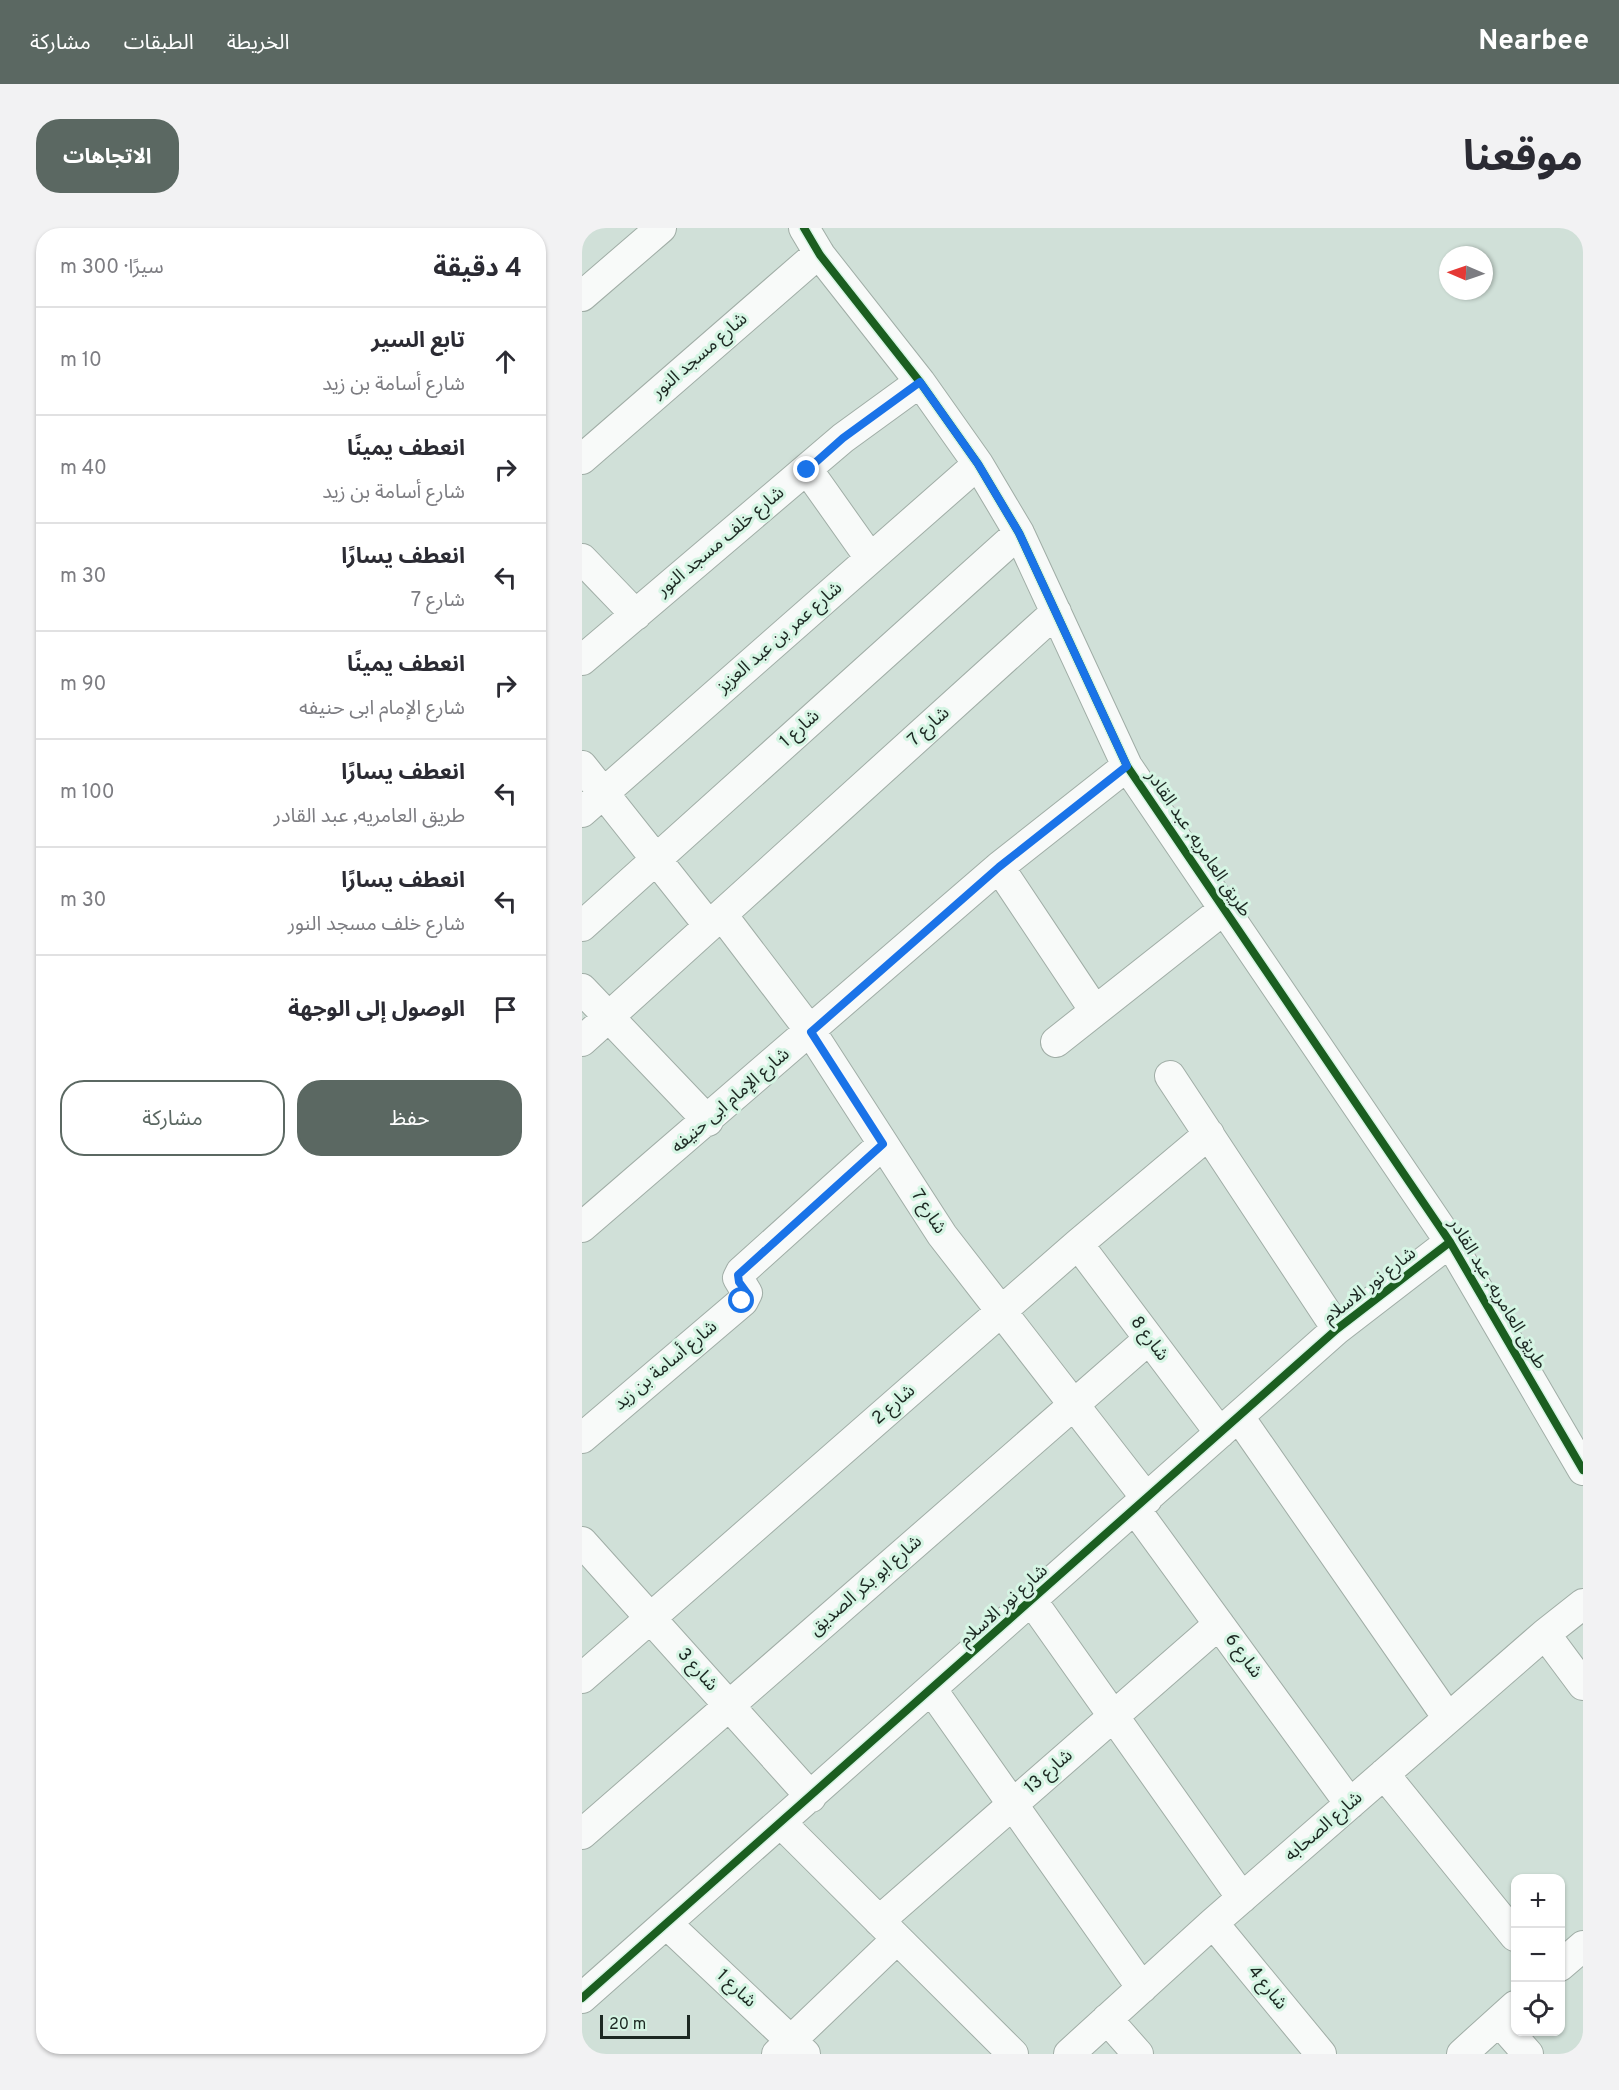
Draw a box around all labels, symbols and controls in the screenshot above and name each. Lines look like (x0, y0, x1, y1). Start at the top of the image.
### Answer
text: Nearbee (1478, 24, 1589, 60)
text: مشاركة (30, 30, 91, 57)
text: الطبقات (124, 30, 194, 57)
text: الخريطة (227, 30, 290, 57)
button: الاتجاهات (36, 119, 179, 193)
text: موقعنا (1463, 133, 1583, 186)
north arrow (1439, 246, 1493, 300)
text: 4 دقيقة (433, 253, 522, 286)
text: سيرًا · 300 m (60, 255, 164, 281)
street label: شارع مسجد النور (647, 308, 753, 405)
text: تابع السير (371, 328, 465, 355)
icon: ahead (489, 345, 522, 378)
text: 10 m (60, 348, 102, 374)
text: شارع أسامة بن زيد (322, 372, 465, 398)
text: انعطف يمينًا (347, 436, 465, 463)
icon: right (489, 453, 522, 486)
text: 40 m (60, 456, 107, 482)
route end (793, 456, 819, 482)
text: شارع أسامة بن زيد (322, 480, 465, 506)
street label: شارع خلف مسجد النور (652, 482, 790, 604)
text: انعطف يسارًا (341, 544, 465, 571)
icon: left (489, 561, 522, 594)
text: 30 m (60, 564, 106, 590)
street label: شارع عمر بن عبد العزيز (712, 577, 848, 700)
text: شارع 7 (411, 588, 465, 614)
text: انعطف يمينًا (347, 652, 465, 679)
icon: right (489, 669, 522, 702)
text: 90 m (60, 672, 106, 698)
text: شارع الإمام ابى حنيفه (299, 696, 465, 722)
street label: شارع 7 (903, 702, 955, 753)
street label: شارع 1 (775, 705, 825, 754)
text: انعطف يسارًا (341, 760, 465, 787)
street label: طريق العامريه, عبد القادر (1140, 765, 1256, 922)
icon: left (489, 777, 522, 810)
text: 100 m (60, 780, 115, 806)
text: طريق العامريه, عبد القادر (274, 804, 465, 830)
text: انعطف يسارًا (341, 868, 465, 895)
icon: left (489, 885, 522, 918)
text: 30 m (60, 888, 106, 914)
text: شارع خلف مسجد النور (288, 912, 465, 938)
icon: arrive (489, 993, 522, 1026)
text: الوصول إلى الوجهة (288, 997, 465, 1024)
street label: شارع الإمام ابى حنيفه (667, 1043, 796, 1159)
button: مشاركة (60, 1080, 285, 1156)
button: حفظ (297, 1080, 522, 1156)
street label: شارع 7 (904, 1185, 951, 1239)
street label: طريق العامريه, عبد القادر (1442, 1213, 1551, 1374)
street label: شارع نور الاسلام (1319, 1243, 1422, 1330)
route start (728, 1287, 754, 1313)
street label: شارع 8 (1124, 1312, 1173, 1367)
street label: شارع أسامة بن زيد (609, 1315, 723, 1417)
street label: شارع 2 (867, 1380, 921, 1431)
street label: شارع ابو بكر الصديق (805, 1531, 928, 1642)
street label: شارع نور الاسلام (955, 1560, 1054, 1653)
street label: شارع 6 (1218, 1629, 1267, 1684)
street label: شارع 3 (671, 1644, 722, 1697)
street label: شارع 13 (1020, 1745, 1079, 1800)
street label: شارع الصحابه (1280, 1787, 1368, 1868)
map controls (1511, 1874, 1565, 2036)
button: + (1511, 1874, 1565, 1928)
button: − (1511, 1928, 1565, 1982)
street label: شارع 4 (1241, 1961, 1292, 2015)
street label: شارع 1 (711, 1965, 761, 2014)
button: locate (1511, 1982, 1565, 2036)
scale bar (600, 2012, 690, 2040)
text: 20 m (609, 2015, 646, 2035)

